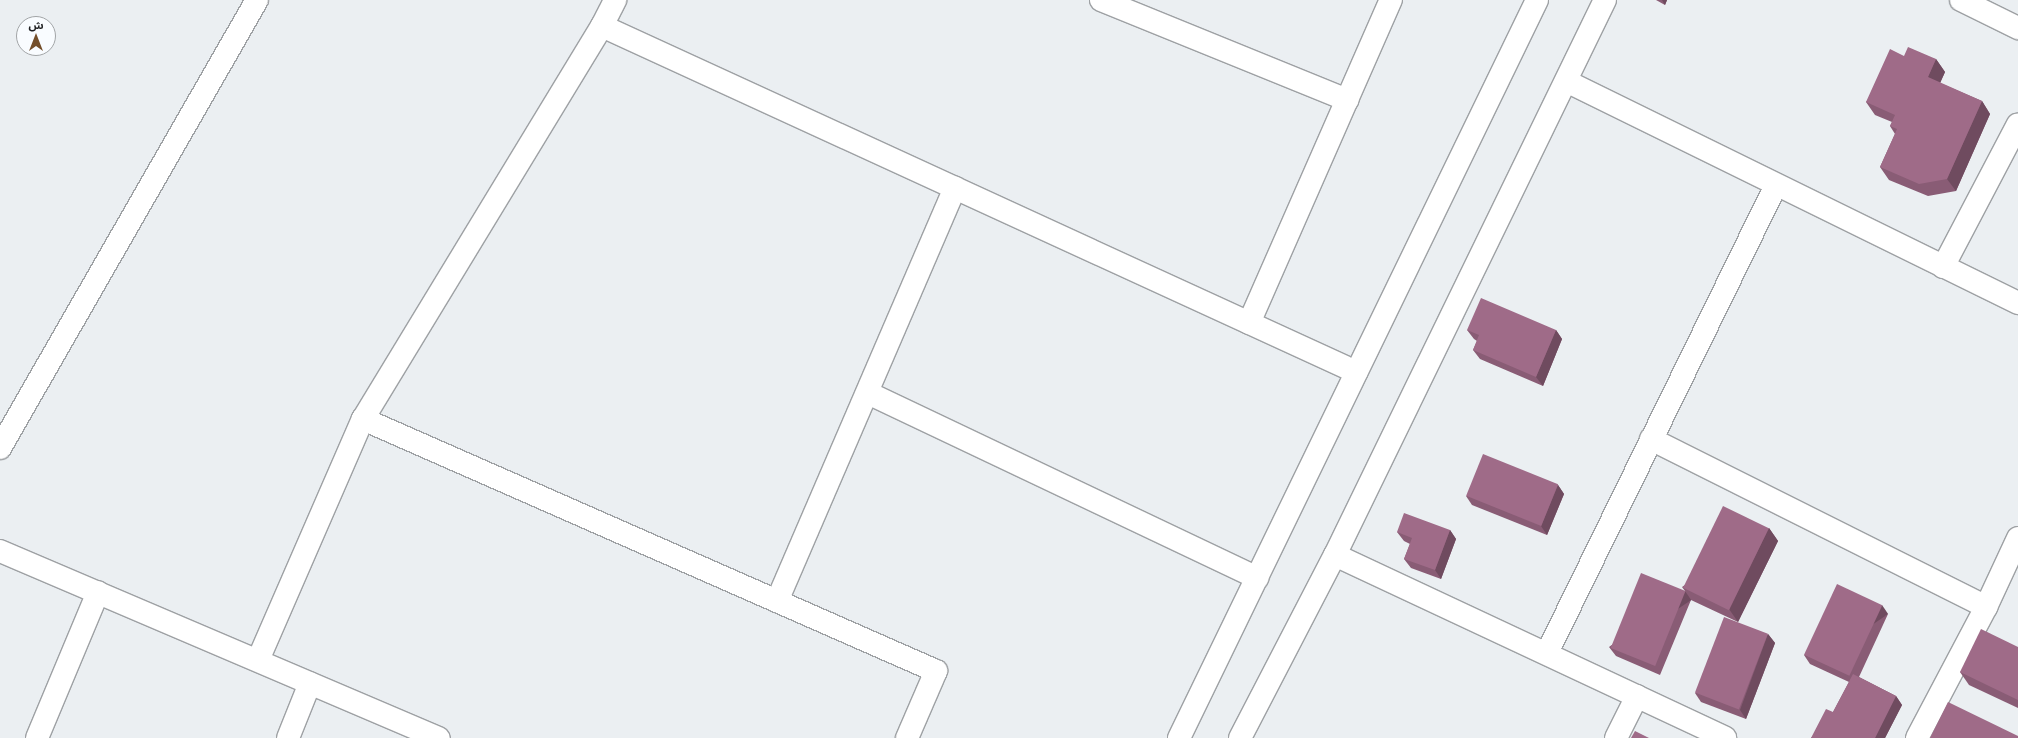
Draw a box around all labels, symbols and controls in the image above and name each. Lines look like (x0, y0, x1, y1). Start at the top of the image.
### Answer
north arrow (16, 16, 56, 56)
text: ش (28, 18, 44, 32)

